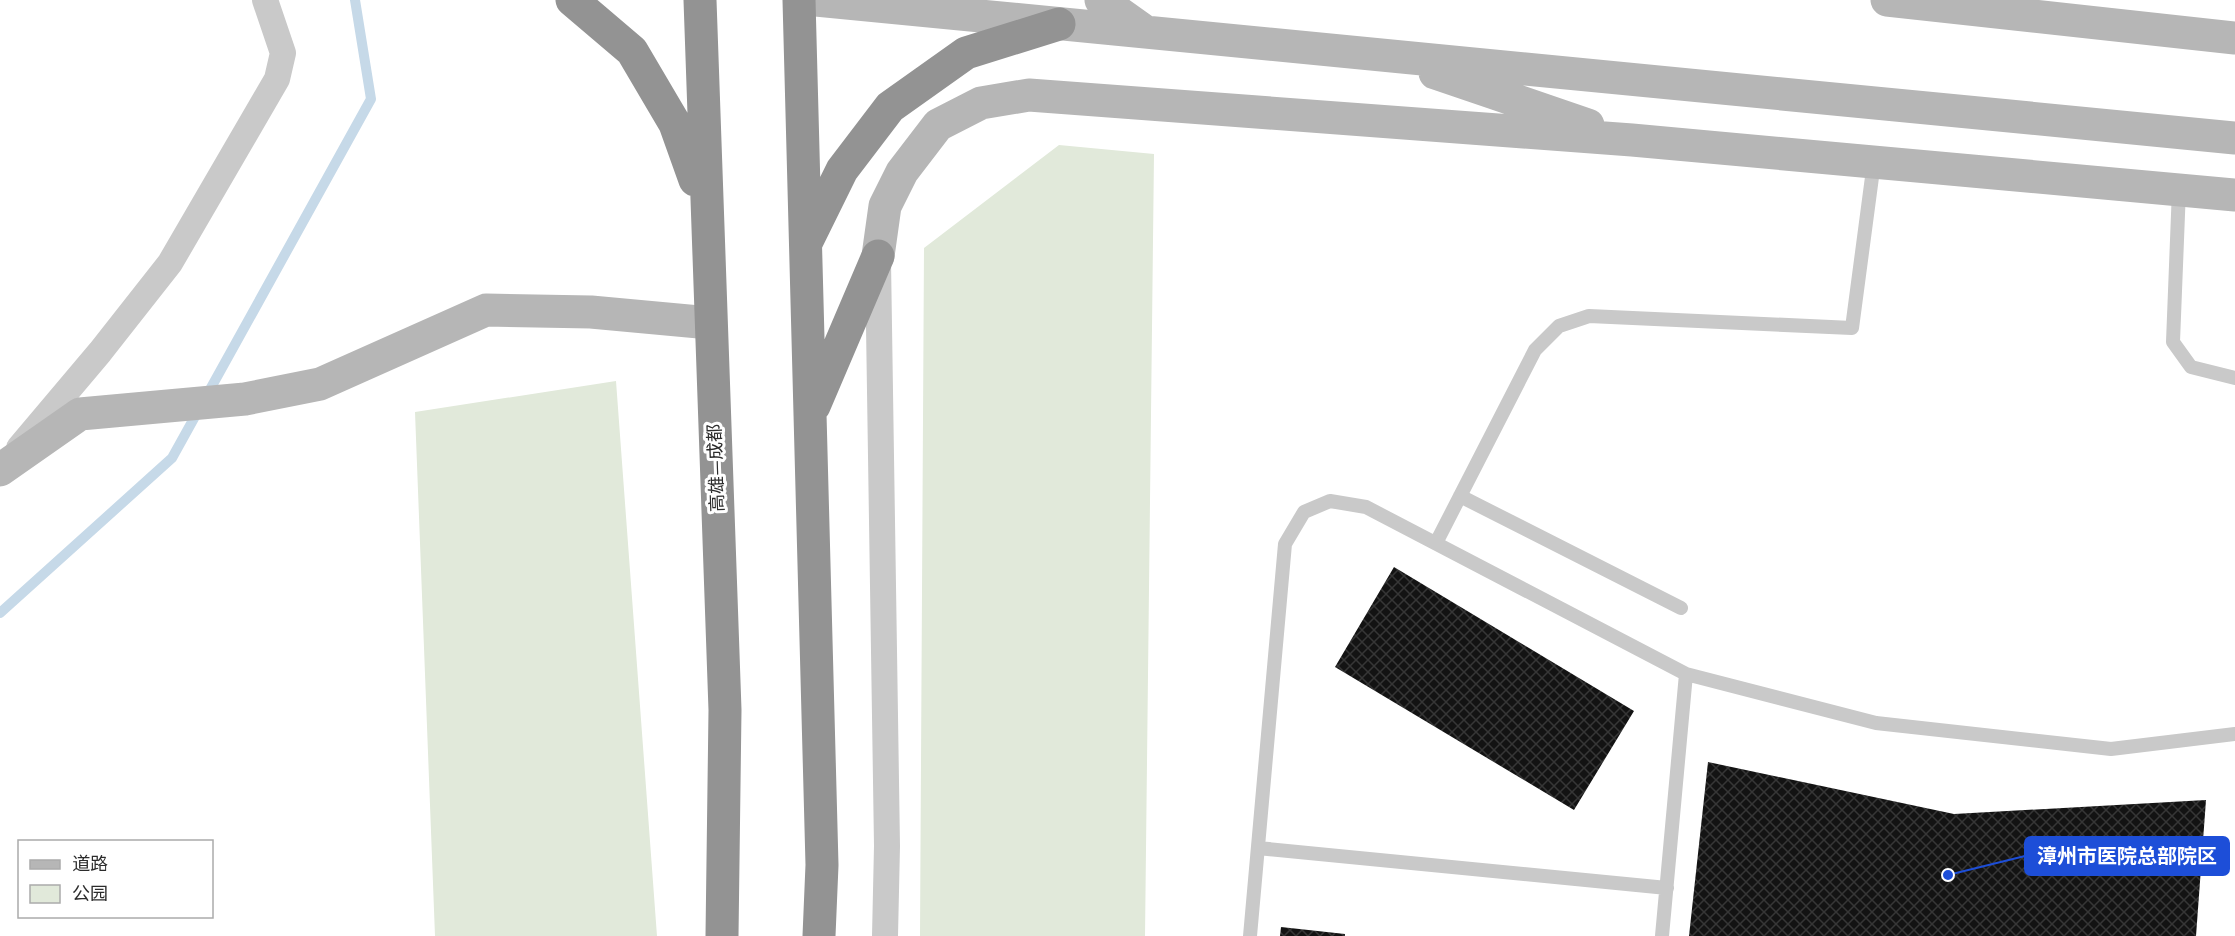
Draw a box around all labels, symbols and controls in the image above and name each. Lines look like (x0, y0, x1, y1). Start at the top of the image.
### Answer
street label: 高雄—成都 (702, 424, 728, 512)
callout: 漳州市医院总部院区 (2025, 837, 2229, 875)
legend (18, 840, 213, 918)
text: 漳州市医院总部院区 (2037, 843, 2217, 867)
text: 道路 (72, 852, 108, 874)
text: 公园 (72, 882, 108, 904)

